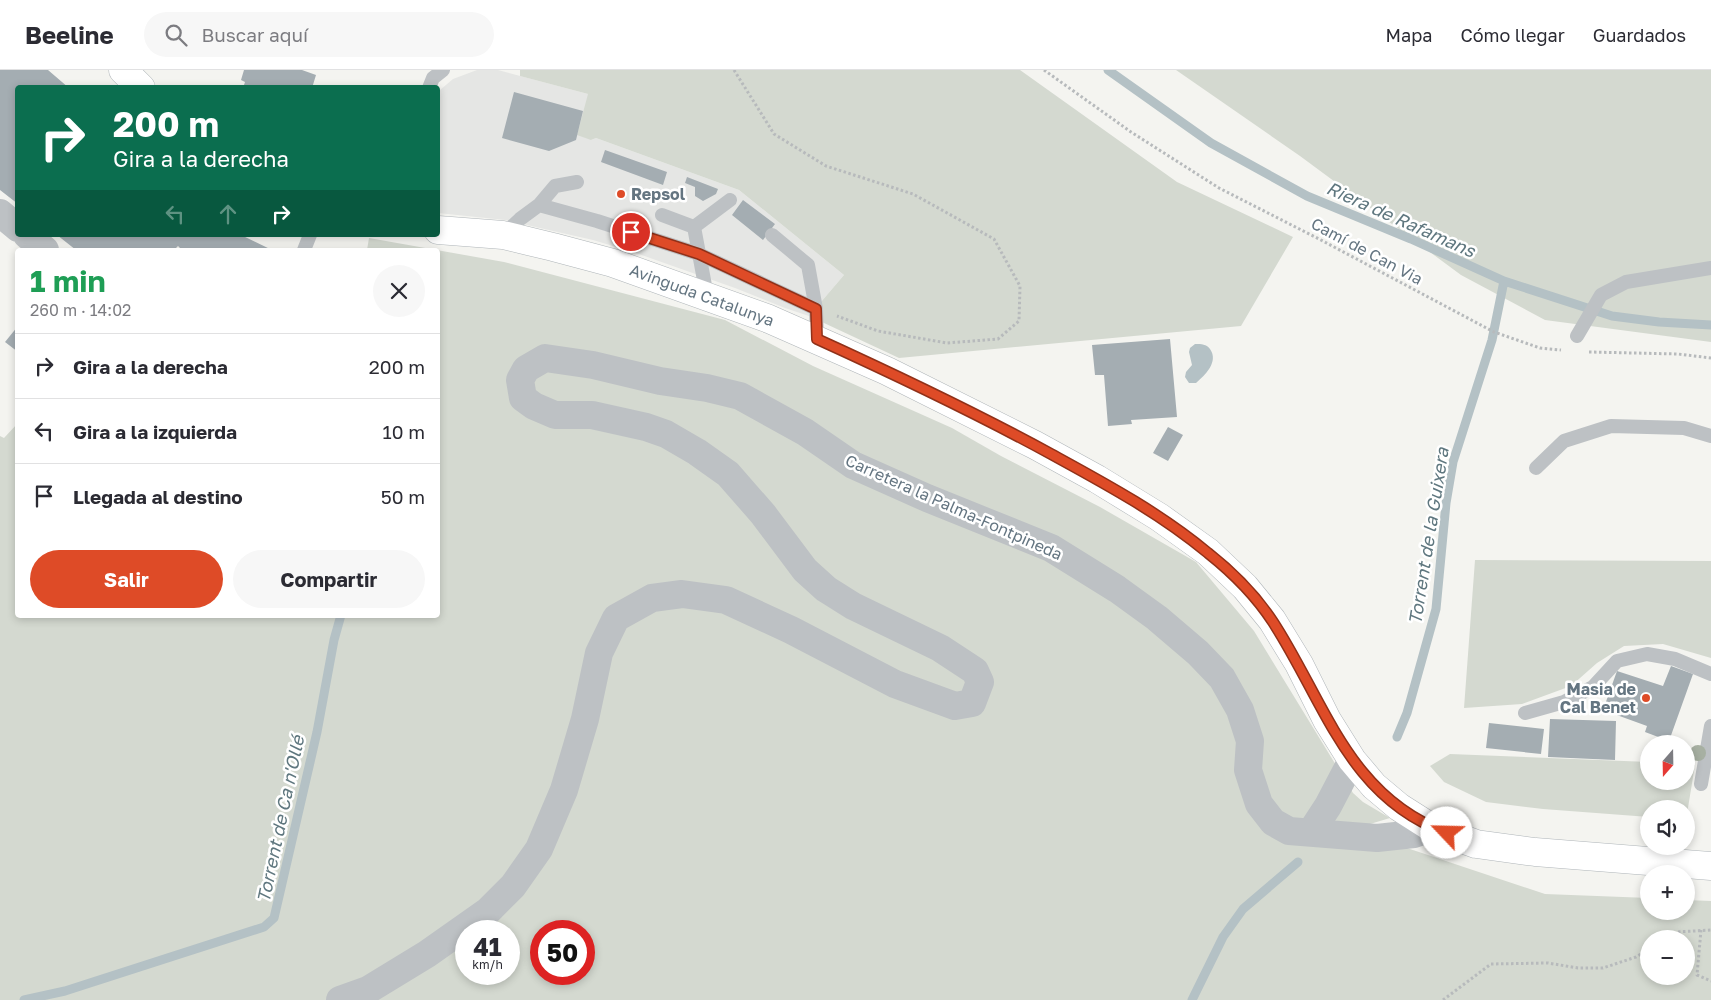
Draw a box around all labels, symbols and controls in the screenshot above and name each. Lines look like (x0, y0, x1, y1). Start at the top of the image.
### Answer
search box (144, 12, 494, 57)
text: Beeline (25, 20, 114, 49)
icon: search (162, 21, 190, 49)
text: Buscar aquí (202, 23, 308, 46)
text: Mapa (1386, 24, 1432, 46)
text: Cómo llegar (1460, 24, 1565, 46)
text: Guardados (1593, 24, 1686, 46)
text: 200 m (113, 103, 219, 145)
icon: right (30, 105, 95, 170)
text: Gira a la derecha (113, 145, 289, 172)
water label: Riera de Rafamans (1323, 176, 1480, 262)
place label: Repsol (631, 184, 686, 204)
marker: Repsol (615, 188, 627, 200)
icon: left (161, 200, 189, 228)
icon: ahead (214, 200, 242, 228)
icon: right (267, 200, 295, 228)
pin (610, 211, 652, 253)
street label: Camí de Can Via (1308, 213, 1426, 289)
icon: arrive (617, 218, 645, 246)
street label: Avinguda Catalunya (627, 260, 777, 330)
text: 1 min (30, 263, 106, 299)
button: close (373, 265, 425, 317)
text: 260 m · 14:02 (30, 300, 131, 320)
icon: right (30, 352, 58, 380)
text: Gira a la derecha (73, 355, 228, 378)
text: 200 m (369, 355, 425, 378)
icon: left (30, 417, 58, 445)
text: Gira a la izquierda (73, 420, 237, 443)
text: 10 m (382, 420, 425, 443)
water label: Torrent de la Guixera (1403, 445, 1453, 626)
street label: Carretera la Palma-Fontpineda (842, 450, 1066, 564)
icon: arrive (30, 482, 58, 510)
text: Llegada al destino (73, 485, 243, 508)
text: 50 m (381, 485, 425, 508)
button: Salir (30, 550, 223, 608)
button: Compartir (233, 550, 425, 608)
place label: Masia de Cal Benet (1560, 679, 1636, 717)
marker: Masia de Cal Benet (1640, 692, 1652, 704)
water label: Torrent de Ca n'Ollé (252, 732, 309, 904)
north arrow (1640, 735, 1695, 790)
map controls (1640, 735, 1695, 985)
button: sound (1640, 800, 1695, 855)
position arrow (1420, 806, 1472, 858)
button: + (1640, 865, 1695, 920)
speed limit sign: 50 (530, 920, 595, 985)
button: − (1640, 930, 1695, 985)
text: 41 (473, 931, 502, 962)
text: km/h (472, 957, 503, 972)

